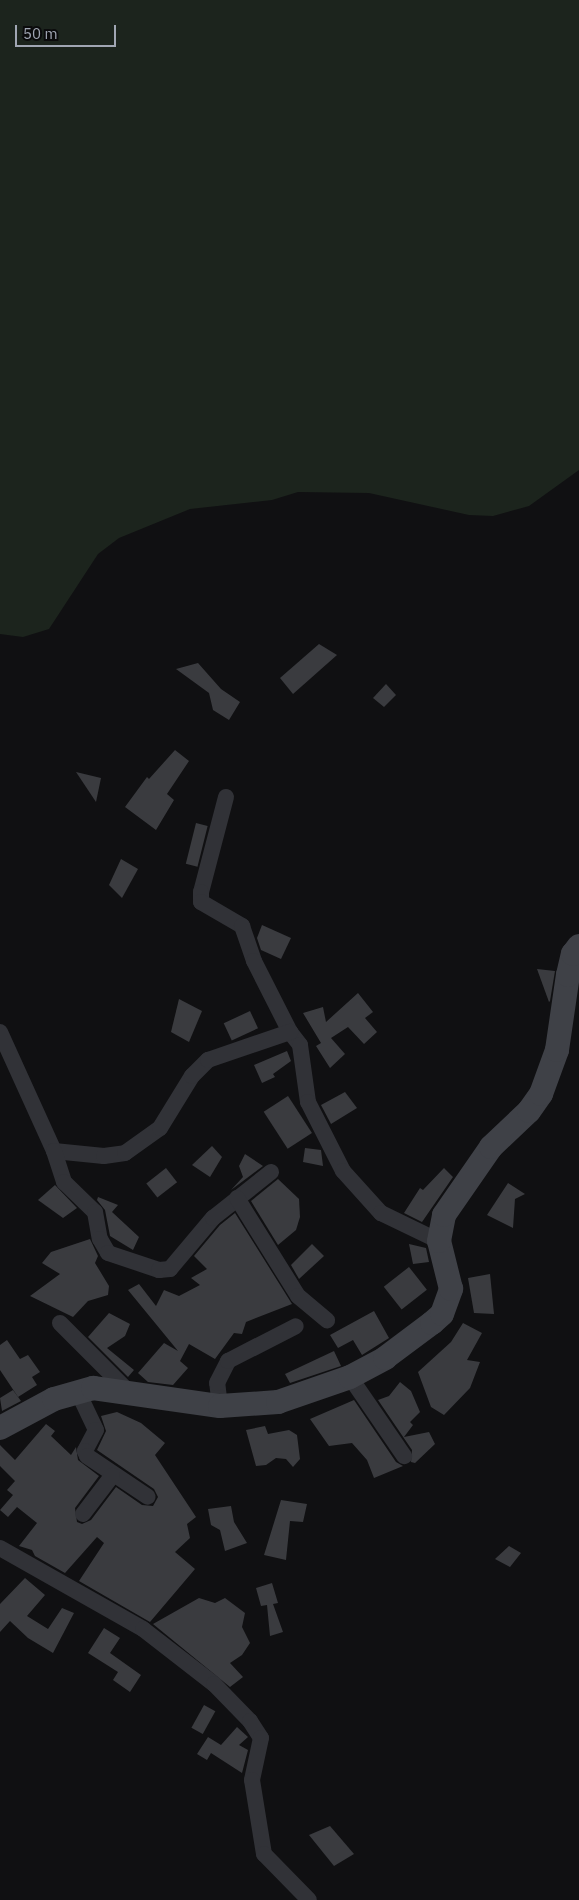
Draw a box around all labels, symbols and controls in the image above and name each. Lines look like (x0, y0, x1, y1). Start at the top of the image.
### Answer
scale bar (18, 15, 119, 47)
text: 50 m (23, 24, 58, 43)

